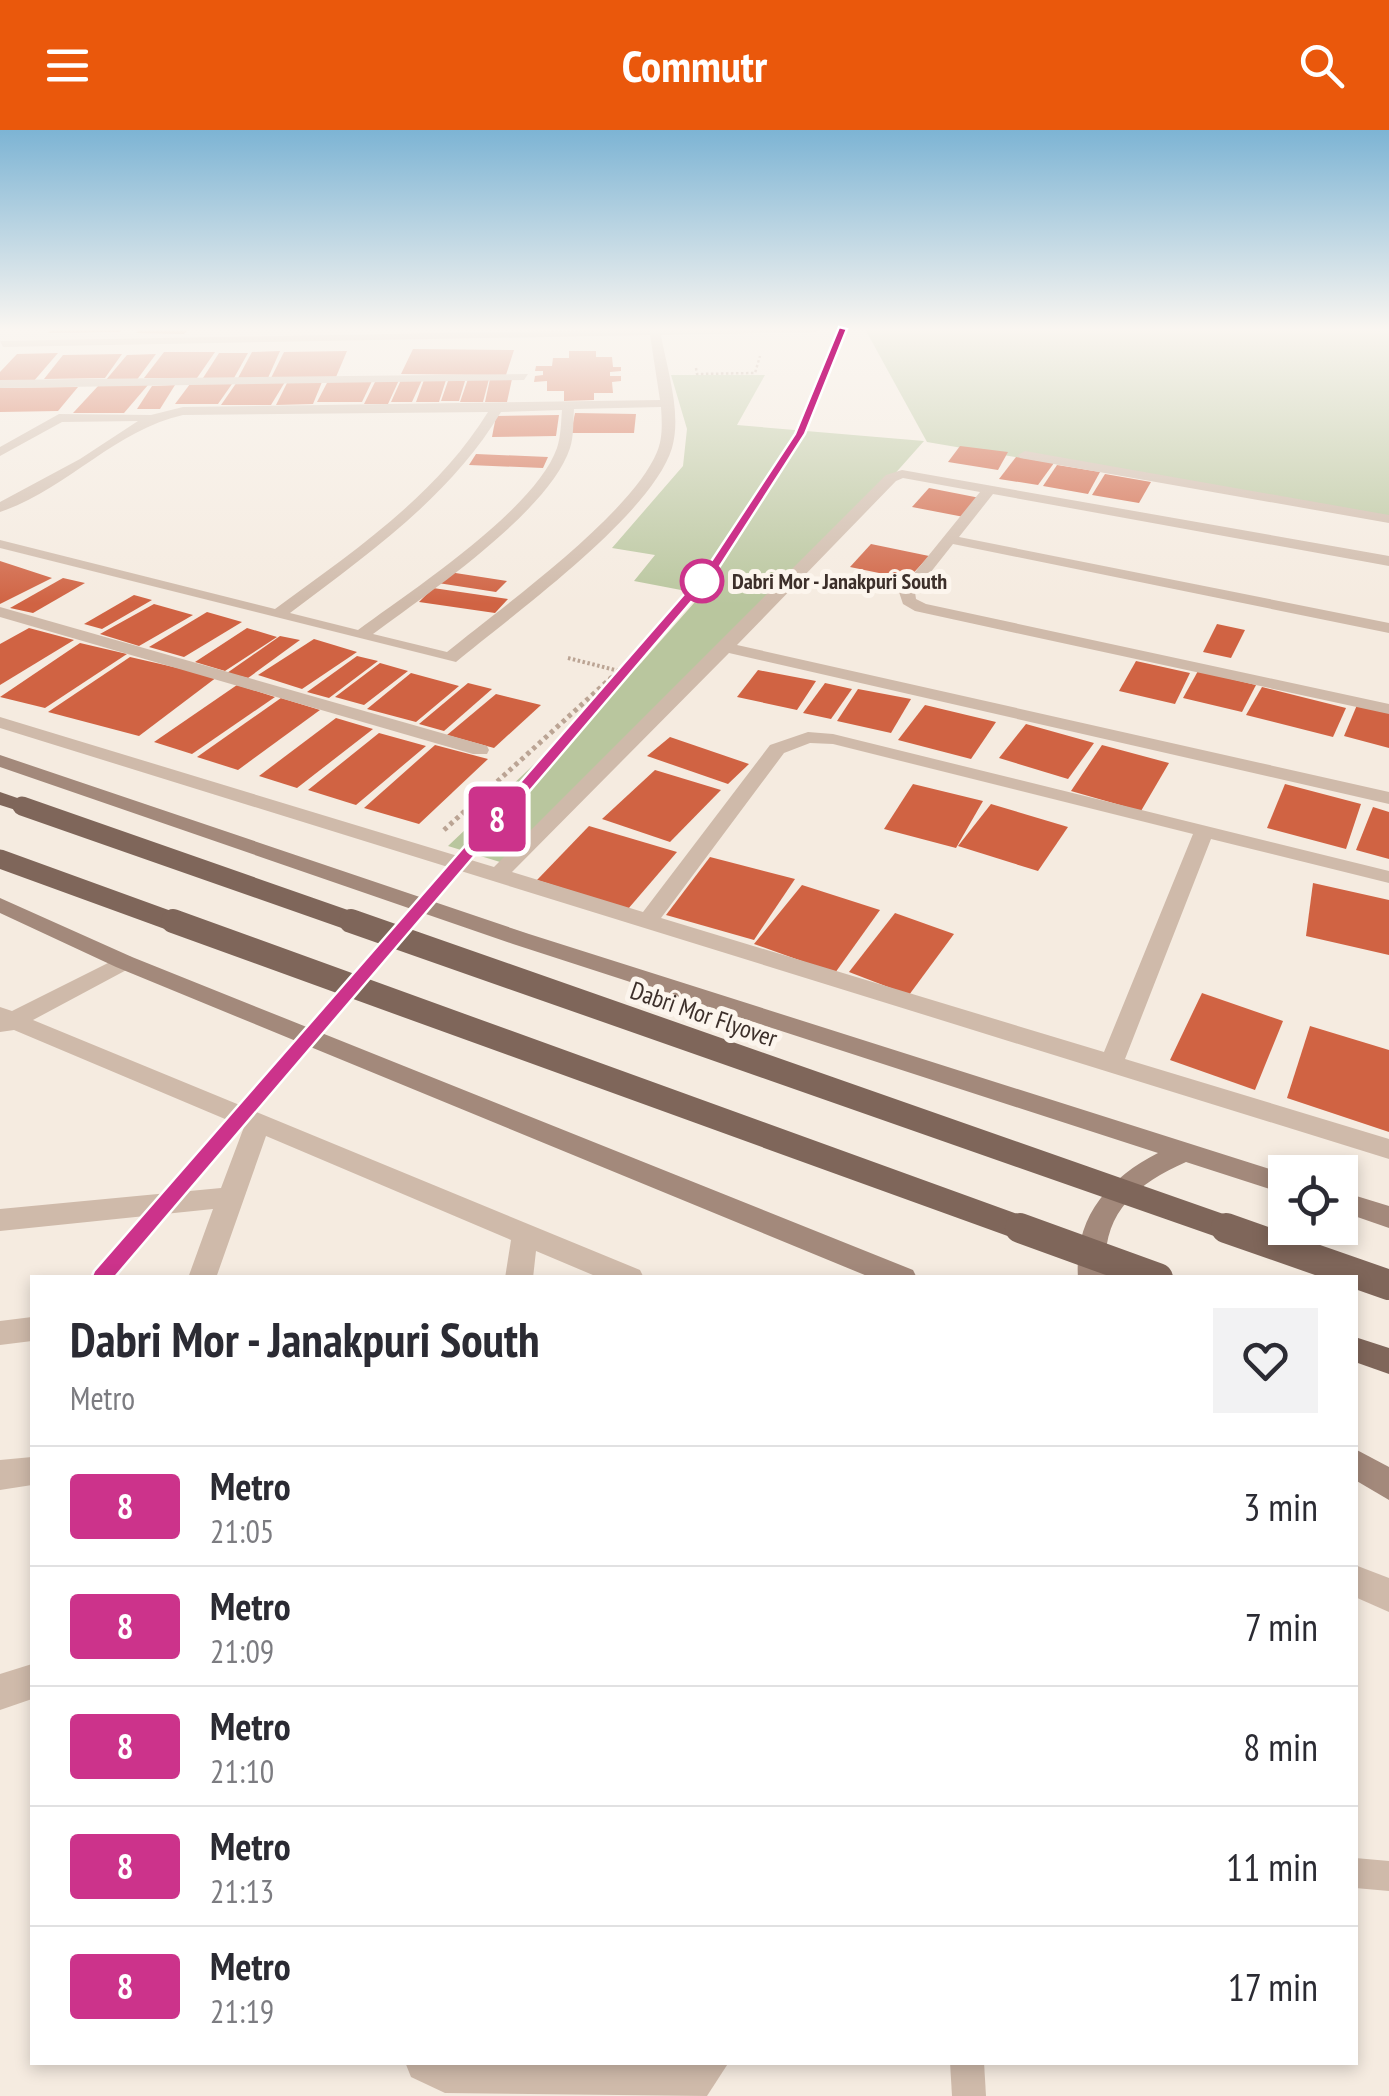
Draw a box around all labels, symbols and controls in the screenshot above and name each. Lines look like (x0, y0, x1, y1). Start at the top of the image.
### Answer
text: Commutr (622, 36, 767, 94)
icon: menu (40, 38, 95, 93)
icon: search (1294, 38, 1349, 93)
marker: Dabri Mor - Janakpuri South (681, 560, 723, 602)
place label: Dabri Mor - Janakpuri South (732, 567, 947, 595)
line badge: 8 (464, 786, 530, 852)
text: 8 (489, 796, 505, 842)
street label: Dabri Mor Flyover (626, 974, 782, 1054)
map controls (1268, 1155, 1358, 1245)
button: locate (1268, 1155, 1358, 1245)
text: Dabri Mor - Janakpuri South (70, 1308, 539, 1370)
button: heart (1213, 1308, 1318, 1413)
text: Metro (70, 1377, 135, 1419)
text: Metro (210, 1461, 291, 1510)
text: 3 min (1243, 1482, 1318, 1531)
text: 8 (117, 1483, 133, 1529)
text: 21:05 (210, 1510, 274, 1552)
text: Metro (210, 1581, 291, 1630)
text: 7 min (1245, 1602, 1318, 1651)
text: 8 (117, 1603, 133, 1649)
text: 21:09 (210, 1630, 274, 1672)
text: Metro (210, 1701, 291, 1750)
text: 8 min (1243, 1722, 1318, 1771)
text: 8 (117, 1723, 133, 1769)
text: 21:10 (210, 1750, 274, 1792)
text: Metro (210, 1821, 291, 1870)
text: 11 min (1226, 1842, 1318, 1891)
text: 8 (117, 1843, 133, 1889)
text: 21:13 (210, 1870, 274, 1912)
text: Metro (210, 1941, 291, 1990)
text: 17 min (1228, 1962, 1318, 2011)
text: 8 (117, 1963, 133, 2009)
text: 21:19 (210, 1990, 274, 2032)

